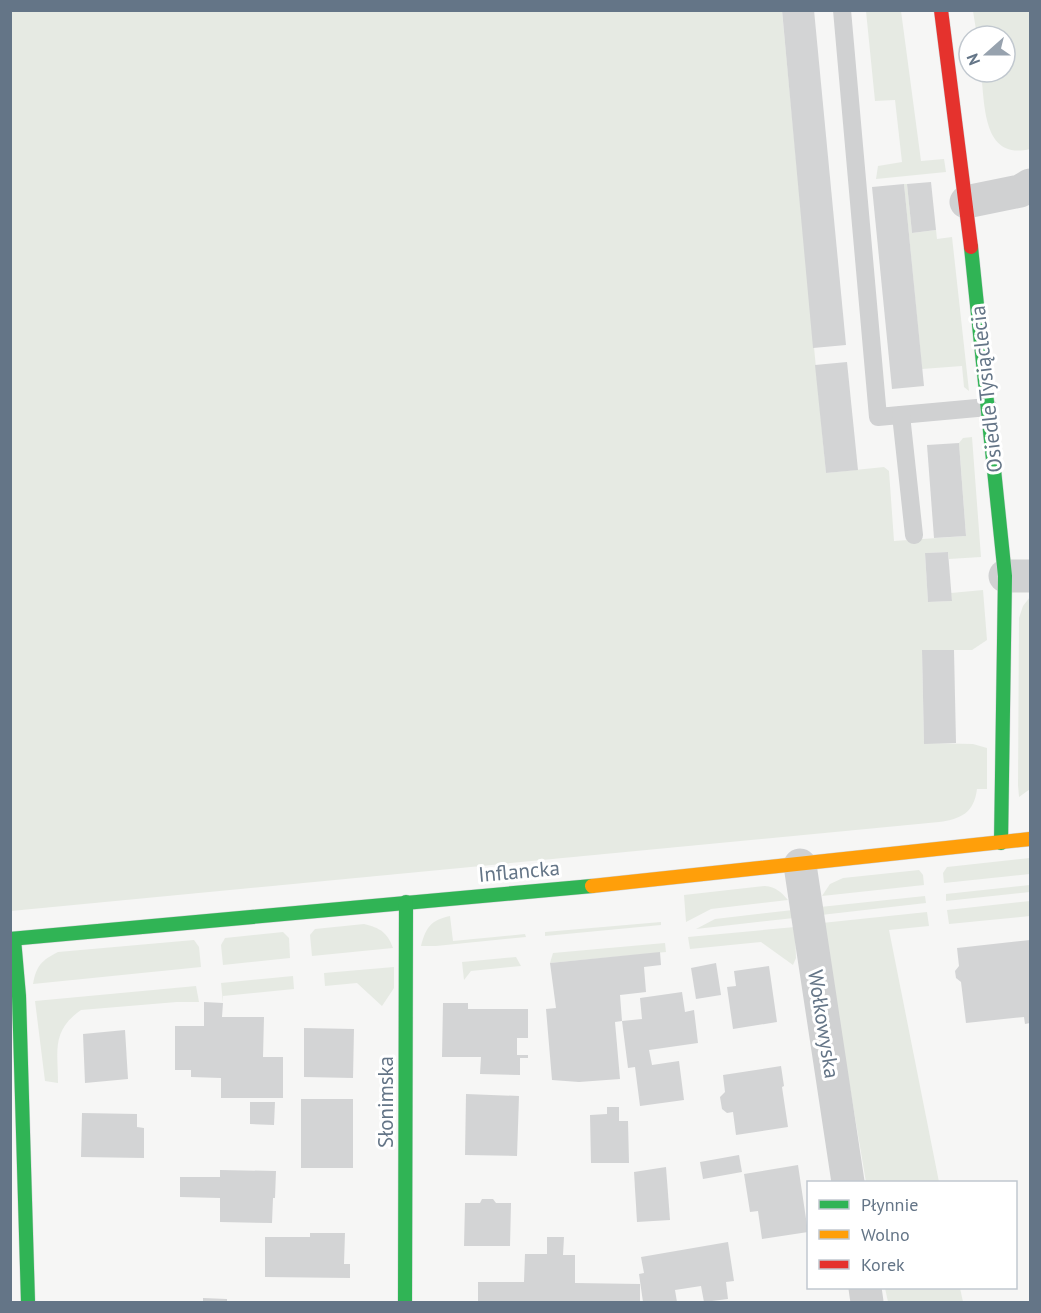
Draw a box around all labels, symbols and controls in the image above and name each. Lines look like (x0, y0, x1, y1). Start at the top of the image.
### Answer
north arrow (957, 24, 1017, 84)
text: N (962, 51, 984, 68)
street label: Osiedle Tysiąclecia (964, 304, 1008, 474)
street label: Inflancka (477, 854, 561, 888)
street label: Wołkowyska (802, 968, 846, 1080)
street label: Słonimska (372, 1056, 399, 1148)
legend (807, 1181, 1017, 1289)
text: Płynnie (861, 1193, 918, 1216)
text: Wolno (861, 1223, 910, 1246)
text: Korek (861, 1253, 905, 1276)

